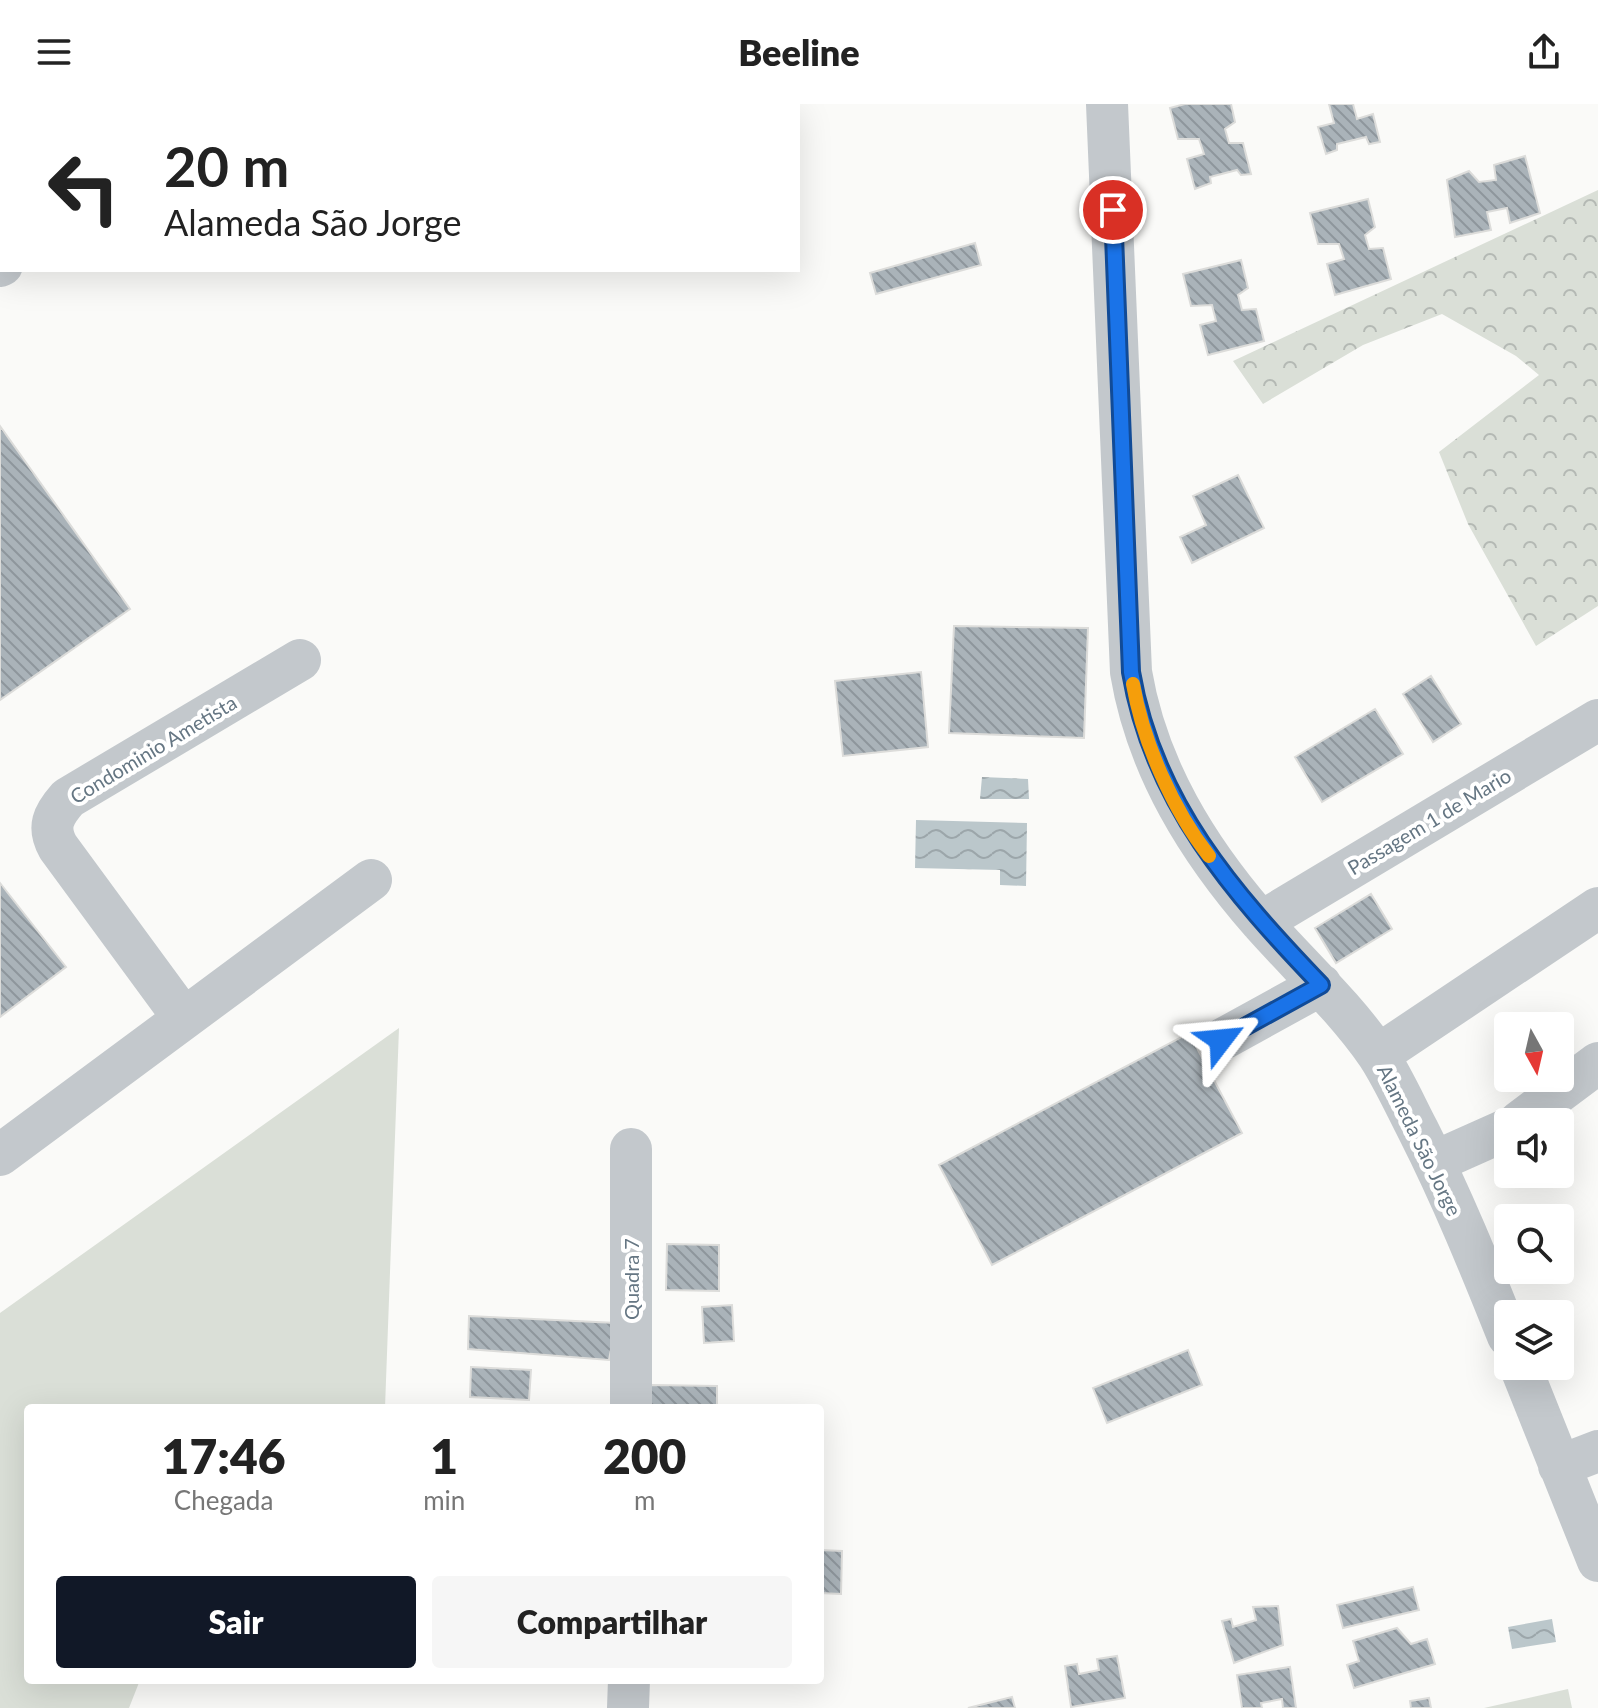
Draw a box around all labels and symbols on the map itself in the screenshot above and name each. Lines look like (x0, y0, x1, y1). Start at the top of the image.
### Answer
pin (1079, 176, 1147, 244)
street label: Condominio Ametista (66, 690, 240, 808)
street label: Passagem 1 de Mario (1343, 763, 1515, 879)
position arrow (1179, 998, 1263, 1082)
north arrow (1494, 1012, 1574, 1092)
street label: Alameda São Jorge (1373, 1060, 1467, 1220)
street label: Quadra 7 (619, 1238, 643, 1320)

